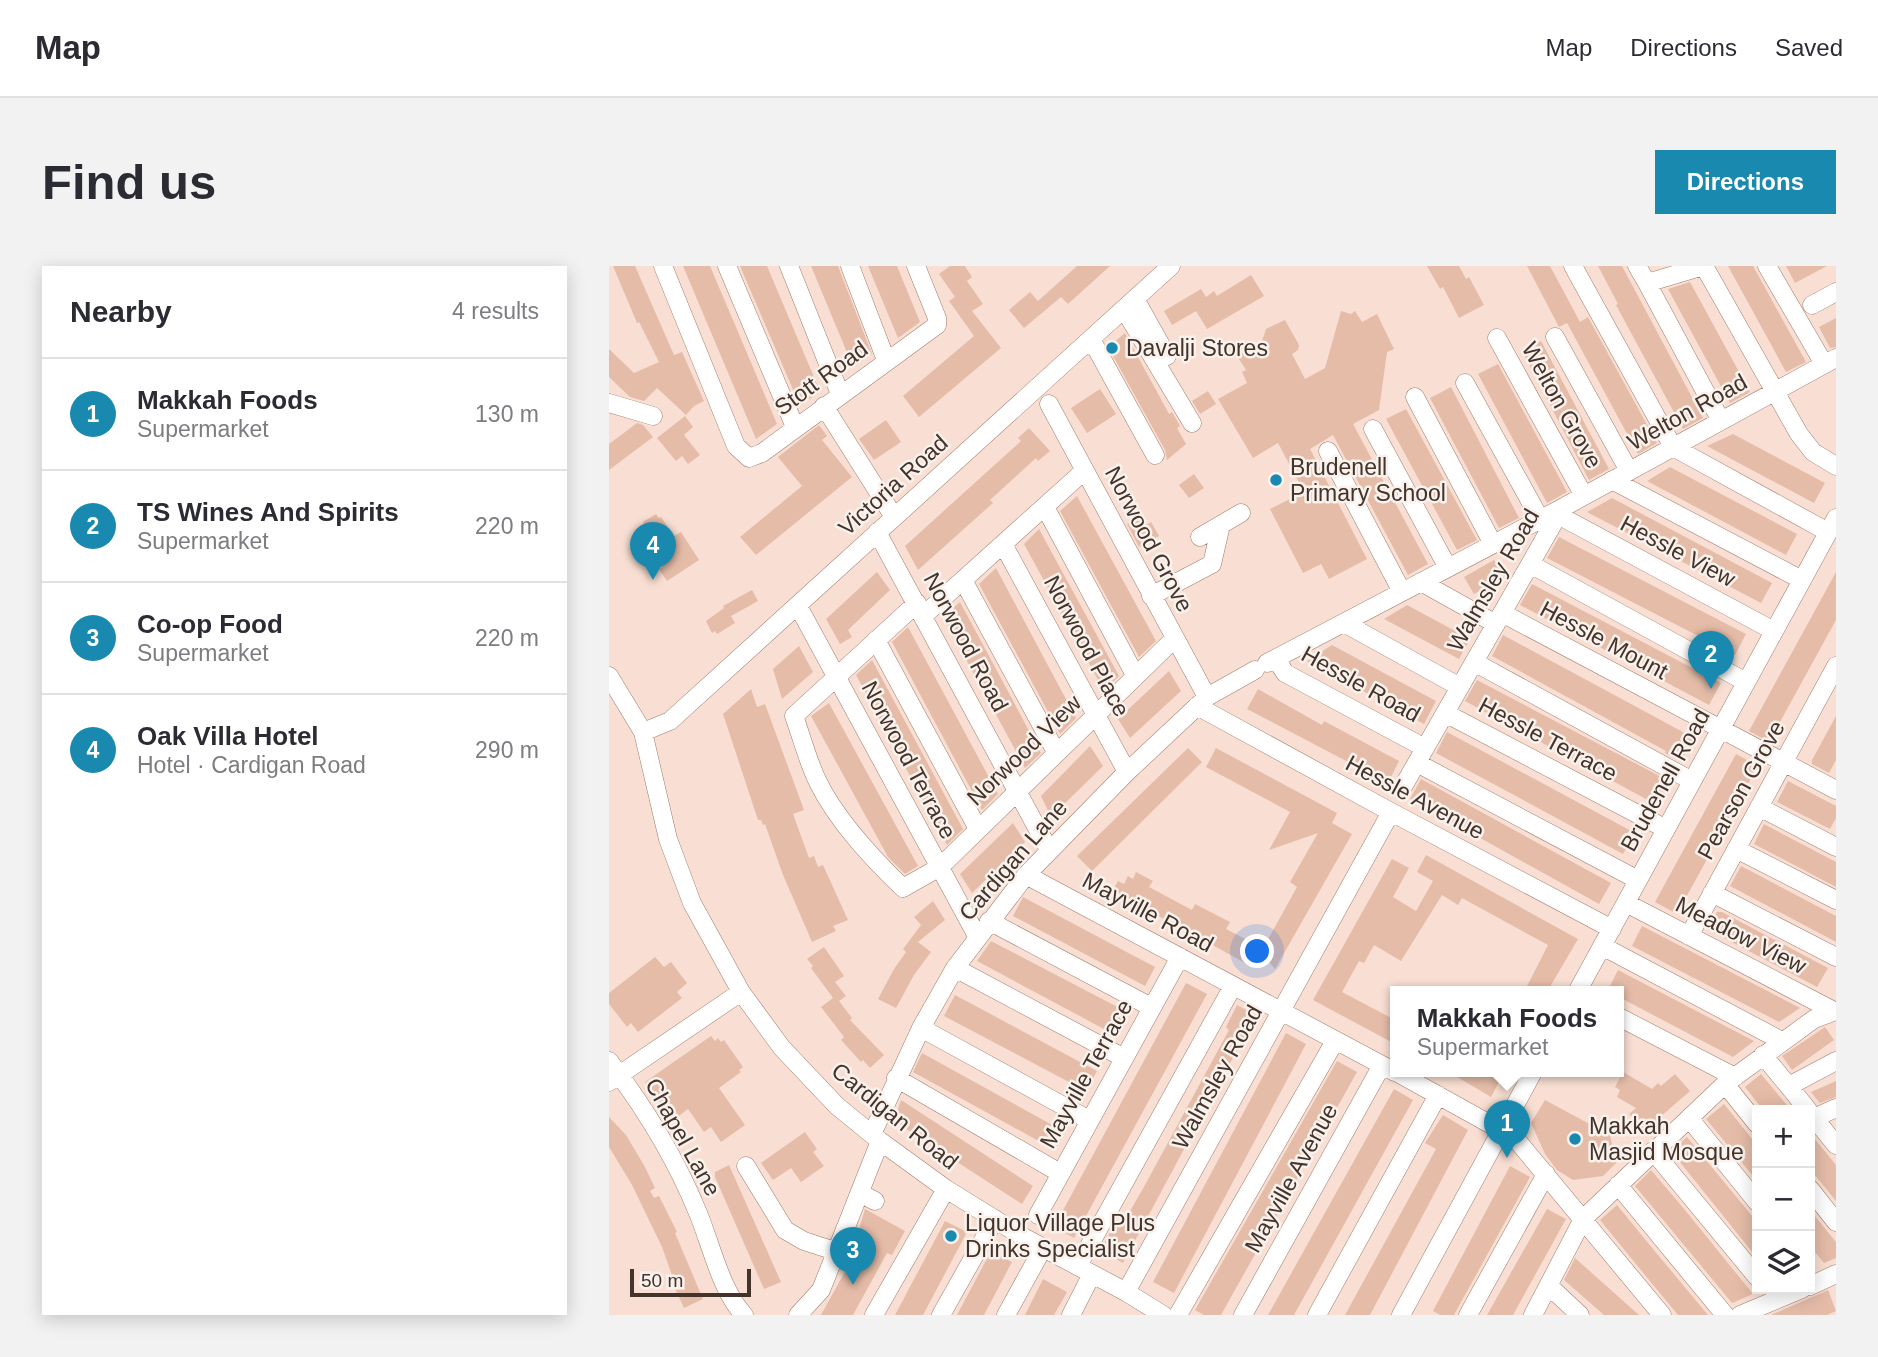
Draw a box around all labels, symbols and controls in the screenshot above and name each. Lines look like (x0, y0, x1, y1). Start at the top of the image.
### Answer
text: Map (35, 29, 101, 66)
text: Map (1546, 34, 1592, 61)
text: Directions (1630, 34, 1737, 61)
text: Saved (1775, 34, 1843, 61)
button: Directions (1655, 150, 1836, 214)
text: Find us (42, 155, 216, 209)
text: Nearby (70, 295, 172, 328)
text: 4 results (452, 298, 539, 324)
place label: Davalji Stores (1126, 335, 1268, 361)
street label: Stott Road (769, 336, 873, 420)
street label: Welton Grove (1517, 337, 1607, 473)
marker: Davalji Stores (1104, 340, 1120, 356)
street label: Welton Road (1623, 368, 1751, 456)
text: Makkah Foods (137, 385, 318, 415)
text: 1 (87, 401, 99, 427)
text: 130 m (475, 401, 539, 427)
text: Supermarket (137, 416, 269, 442)
street label: Victoria Road (833, 429, 953, 541)
place label: Brudenell Primary School (1290, 454, 1446, 506)
street label: Norwood Grove (1100, 462, 1198, 616)
marker: Brudenell Primary School (1268, 472, 1284, 488)
text: TS Wines And Spirits (137, 497, 399, 527)
street label: Walmsley Road (1442, 504, 1544, 656)
street label: Hessle View (1616, 510, 1740, 592)
text: 2 (87, 513, 99, 539)
text: 220 m (475, 513, 539, 539)
pin: 4 (630, 522, 676, 580)
text: Supermarket (137, 528, 269, 554)
street label: Norwood Road (919, 568, 1013, 716)
street label: Norwood Place (1039, 571, 1135, 721)
street label: Hessle Mount (1536, 596, 1673, 685)
text: Co-op Food (137, 609, 283, 639)
text: 3 (87, 625, 99, 651)
text: 220 m (475, 625, 539, 651)
pin: 2 (1688, 631, 1734, 689)
text: Supermarket (137, 640, 269, 666)
street label: Hessle Road (1297, 641, 1425, 727)
street label: Norwood Terrace (857, 677, 961, 843)
street label: Norwood View (962, 689, 1086, 811)
street label: Hessle Terrace (1474, 692, 1622, 786)
street label: Brudenell Road (1615, 704, 1715, 856)
street label: Pearson Grove (1692, 716, 1790, 864)
text: Oak Villa Hotel (137, 721, 319, 751)
text: 4 (87, 737, 99, 763)
text: 290 m (475, 737, 539, 763)
street label: Hessle Avenue (1341, 750, 1489, 844)
text: Hotel · Cardigan Road (137, 752, 366, 778)
street label: Cardigan Lane (954, 795, 1072, 925)
street label: Mayville Road (1078, 867, 1218, 957)
street label: Meadow View (1671, 891, 1811, 979)
your location (1240, 934, 1274, 968)
popup (1390, 986, 1624, 1077)
street label: Mayville Terrace (1034, 995, 1138, 1153)
street label: Walmsley Road (1167, 1001, 1267, 1153)
text: Makkah Foods (1417, 1003, 1597, 1033)
text: Supermarket (1417, 1034, 1548, 1060)
street label: Cardigan Road (827, 1057, 963, 1175)
street label: Chapel Lane (640, 1074, 726, 1200)
street label: Mayville Avenue (1239, 1099, 1343, 1257)
pin: 1 (1484, 1100, 1530, 1158)
map controls (1752, 1105, 1815, 1294)
button: + (1752, 1105, 1815, 1168)
place label: Makkah Masjid Mosque (1589, 1113, 1744, 1165)
marker: Makkah Masjid Mosque (1567, 1131, 1583, 1147)
button: − (1752, 1168, 1815, 1231)
place label: Liquor Village Plus Drinks Specialist (965, 1210, 1155, 1262)
pin: 3 (830, 1227, 876, 1285)
marker: Liquor Village Plus Drinks Specialist (943, 1228, 959, 1244)
button: layers (1752, 1231, 1815, 1294)
scale bar (630, 1266, 751, 1298)
text: 50 m (641, 1270, 683, 1291)

